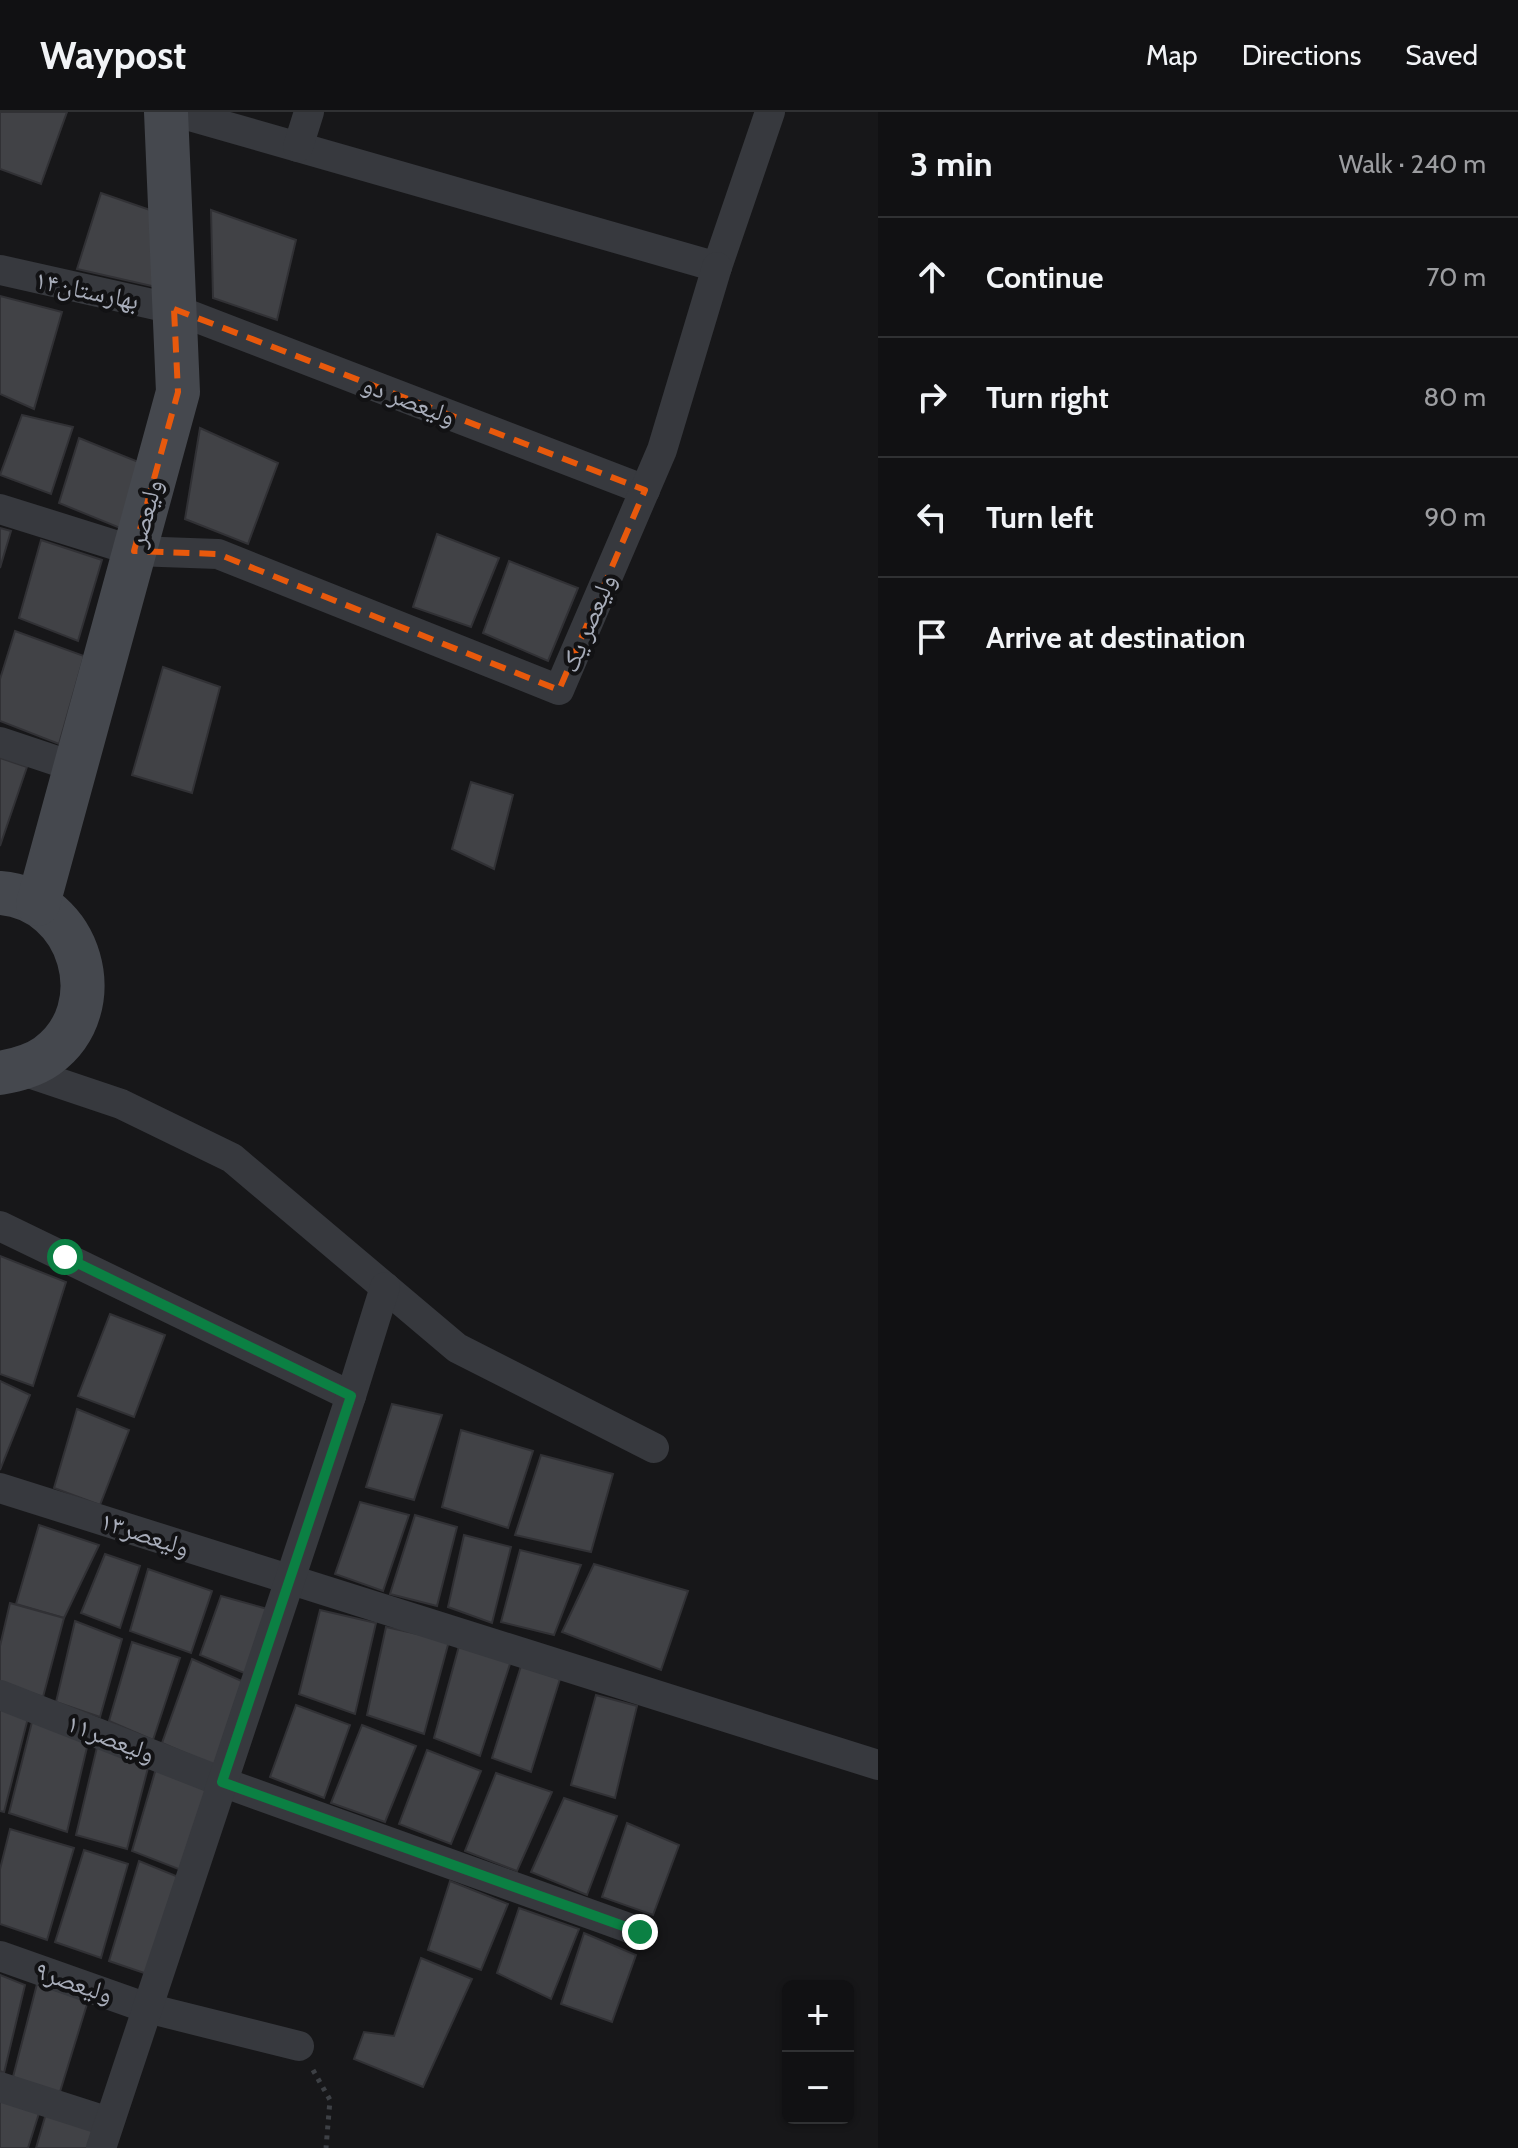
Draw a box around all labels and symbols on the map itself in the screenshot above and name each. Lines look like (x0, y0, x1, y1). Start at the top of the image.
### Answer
street label: بهارستان۱۴ (32, 263, 142, 317)
street label: ولیعصر دو (358, 368, 460, 432)
street label: ولیعصر (120, 476, 169, 551)
street label: ولیعصر یک (553, 569, 623, 677)
route start (47, 1239, 83, 1275)
street label: ولیعصر۱۳ (96, 1505, 194, 1563)
street label: ولیعصر۱۱ (62, 1707, 160, 1769)
route end (622, 1914, 658, 1950)
street label: ولیعصر۹ (31, 1954, 117, 2010)

